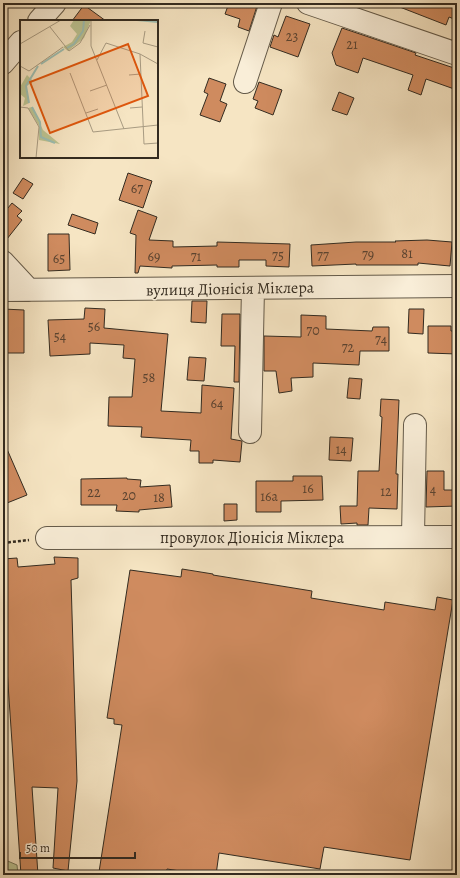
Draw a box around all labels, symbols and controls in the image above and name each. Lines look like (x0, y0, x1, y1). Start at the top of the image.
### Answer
inset map (20, 20, 158, 158)
house number: 23 (286, 27, 298, 46)
house number: 21 (346, 35, 358, 54)
house number: 67 (131, 179, 143, 198)
house number: 81 (401, 244, 413, 263)
house number: 79 (362, 245, 374, 264)
house number: 75 (272, 246, 284, 265)
house number: 77 (317, 246, 329, 265)
house number: 69 (148, 247, 160, 266)
house number: 71 (191, 247, 202, 266)
house number: 65 (53, 249, 65, 268)
street label: вулиця Діонісія Міклера (146, 277, 315, 301)
house number: 56 (88, 317, 100, 336)
house number: 70 (306, 321, 320, 340)
house number: 54 (54, 327, 66, 346)
house number: 74 (375, 330, 387, 349)
house number: 72 (342, 338, 355, 357)
house number: 58 (143, 368, 156, 387)
house number: 64 (211, 394, 223, 413)
house number: 14 (335, 440, 347, 459)
house number: 16 (302, 479, 314, 498)
house number: 4 (430, 480, 436, 499)
house number: 12 (380, 482, 392, 501)
house number: 22 (87, 483, 101, 502)
house number: 20 (122, 486, 136, 505)
house number: 16а (260, 487, 278, 506)
house number: 18 (153, 488, 165, 507)
street label: провулок Діонісія Міклера (160, 527, 345, 549)
scale bar (20, 834, 135, 860)
text: 50 m (26, 840, 50, 856)

